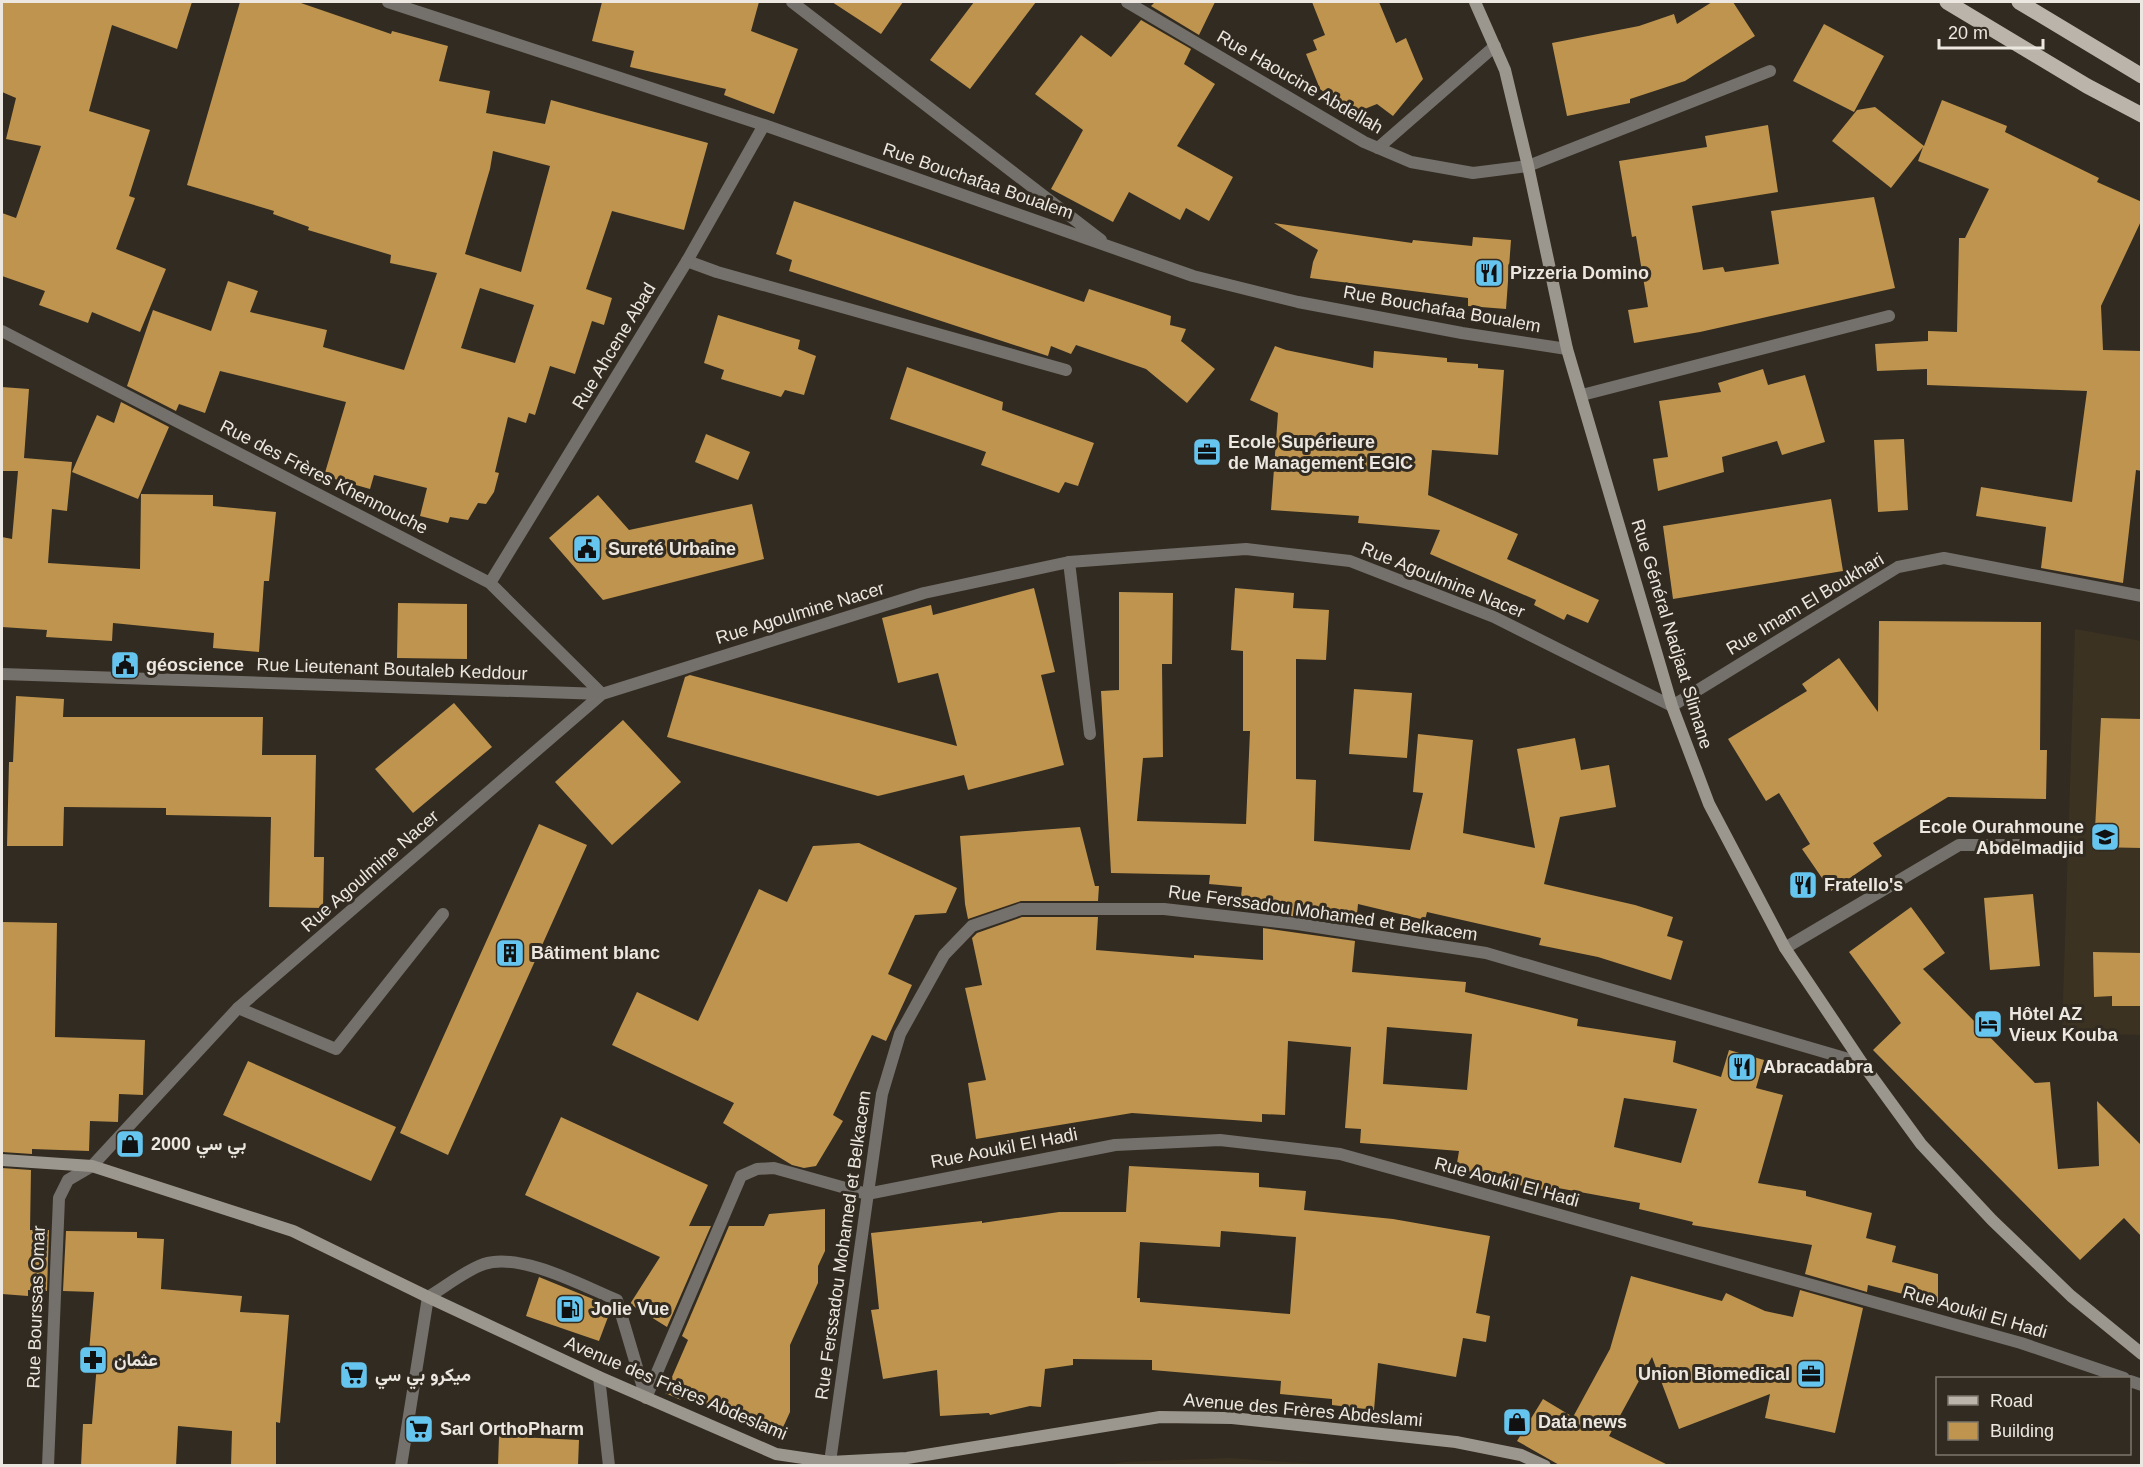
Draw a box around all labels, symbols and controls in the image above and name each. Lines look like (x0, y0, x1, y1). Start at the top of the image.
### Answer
scale bar (1939, 12, 2042, 50)
text: 20 m (1948, 23, 1988, 43)
street label: Rue Haoucine Abdellah (1214, 26, 1386, 138)
street label: Rue Bouchafaa Boualem (880, 139, 1076, 223)
restaurant icon: Pizzeria Domino (1473, 257, 1505, 289)
place label: Pizzeria Domino (1510, 263, 1649, 283)
street label: Rue Ahcene Abad (568, 279, 660, 413)
street label: Rue Bouchafaa Boualem (1342, 282, 1542, 336)
street label: Rue des Frères Khennouche (217, 416, 431, 538)
place label: Ecole Supérieure de Management EGIC (1228, 432, 1413, 473)
office icon: Ecole Supérieure de Management EGIC (1191, 436, 1223, 468)
street label: Rue Général Nadjaat Slimane (1627, 517, 1717, 751)
public building icon: Sureté Urbaine (571, 533, 603, 565)
street label: Rue Agoulmine Nacer (1358, 538, 1528, 622)
place label: Sureté Urbaine (608, 539, 736, 559)
street label: Rue Imam El Boukhari (1723, 549, 1887, 659)
street label: Rue Agoulmine Nacer (713, 578, 887, 648)
public building icon: géoscience (109, 649, 141, 681)
street label: Rue Lieutenant Boutaleb Keddour (256, 654, 528, 684)
place label: géoscience (146, 655, 244, 675)
street label: Rue Agoulmine Nacer (297, 806, 443, 936)
place label: Ecole Ourahmoune Abdelmadjid (1919, 817, 2084, 858)
school or university icon: Ecole Ourahmoune Abdelmadjid (2089, 821, 2121, 853)
restaurant icon: Fratello's (1787, 869, 1819, 901)
place label: Fratello's (1824, 875, 1903, 895)
street label: Rue Ferssadou Mohamed et Belkacem (1167, 881, 1479, 945)
building icon: Bâtiment blanc (494, 937, 526, 969)
place label: Bâtiment blanc (531, 943, 660, 963)
place label: Hôtel AZ Vieux Kouba (2009, 1004, 2119, 1045)
hotel icon: Hôtel AZ Vieux Kouba (1972, 1008, 2004, 1040)
restaurant icon: Abracadabra (1726, 1051, 1758, 1083)
place label: Abracadabra (1763, 1057, 1874, 1077)
street label: Rue Ferssadou Mohamed et Belkacem (811, 1089, 875, 1401)
street label: Rue Aoukil El Hadi (929, 1124, 1079, 1172)
shop icon: بي سي 2000 (114, 1128, 146, 1160)
place label: بي سي 2000 (151, 1134, 246, 1159)
street label: Rue Aoukil El Hadi (1432, 1153, 1582, 1211)
street label: Rue Bourssas Omar (23, 1225, 49, 1389)
street label: Rue Aoukil El Hadi (1901, 1282, 2049, 1342)
fuel station icon: Jolie Vue (554, 1293, 586, 1325)
place label: Jolie Vue (591, 1299, 669, 1319)
street label: Avenue des Frères Abdeslami (562, 1332, 790, 1444)
pharmacy icon: عثمان (77, 1344, 109, 1376)
place label: عثمان (114, 1350, 158, 1370)
office icon: Union Biomedical (1795, 1358, 1827, 1390)
supermarket icon: ميكرو بي سي (338, 1359, 370, 1391)
place label: Union Biomedical (1638, 1364, 1790, 1384)
place label: ميكرو بي سي (375, 1365, 471, 1390)
legend (1936, 1377, 2131, 1455)
street label: Avenue des Frères Abdeslami (1183, 1390, 1423, 1430)
text: Road (1990, 1391, 2033, 1411)
shop icon: Data news (1501, 1406, 1533, 1438)
place label: Data news (1538, 1412, 1627, 1432)
supermarket icon: Sarl OrthoPharm (403, 1413, 435, 1445)
place label: Sarl OrthoPharm (440, 1419, 584, 1439)
text: Building (1990, 1421, 2054, 1441)

